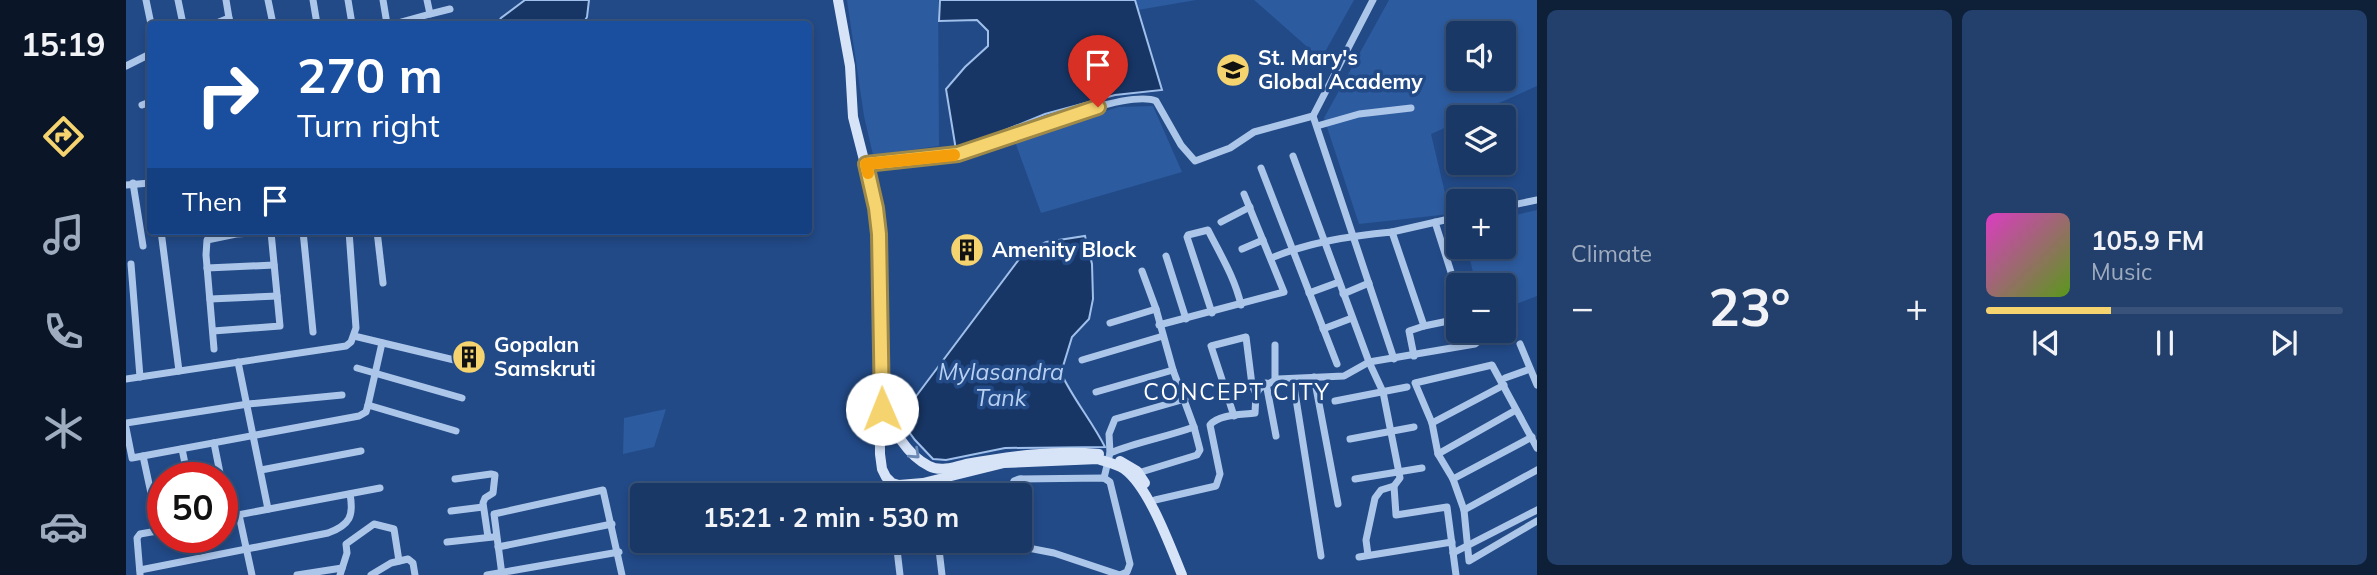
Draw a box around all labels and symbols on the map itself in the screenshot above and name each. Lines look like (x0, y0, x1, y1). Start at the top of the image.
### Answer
pin (1068, 35, 1128, 107)
place label: St. Mary's Global Academy (1258, 44, 1423, 94)
school or university icon: St. Mary's Global Academy (1214, 51, 1252, 89)
building icon: Amenity Block (948, 231, 986, 269)
place label: Amenity Block (992, 236, 1137, 262)
place label: Gopalan Samskruti (494, 331, 596, 381)
building icon: Gopalan Samskruti (450, 338, 488, 376)
water label: Mylasandra Tank (938, 357, 1064, 412)
position arrow (845, 372, 919, 446)
district label: CONCEPT CITY (1143, 377, 1331, 406)
one-way arrow (907, 446, 920, 459)
speed limit sign: 50 (147, 462, 238, 553)

